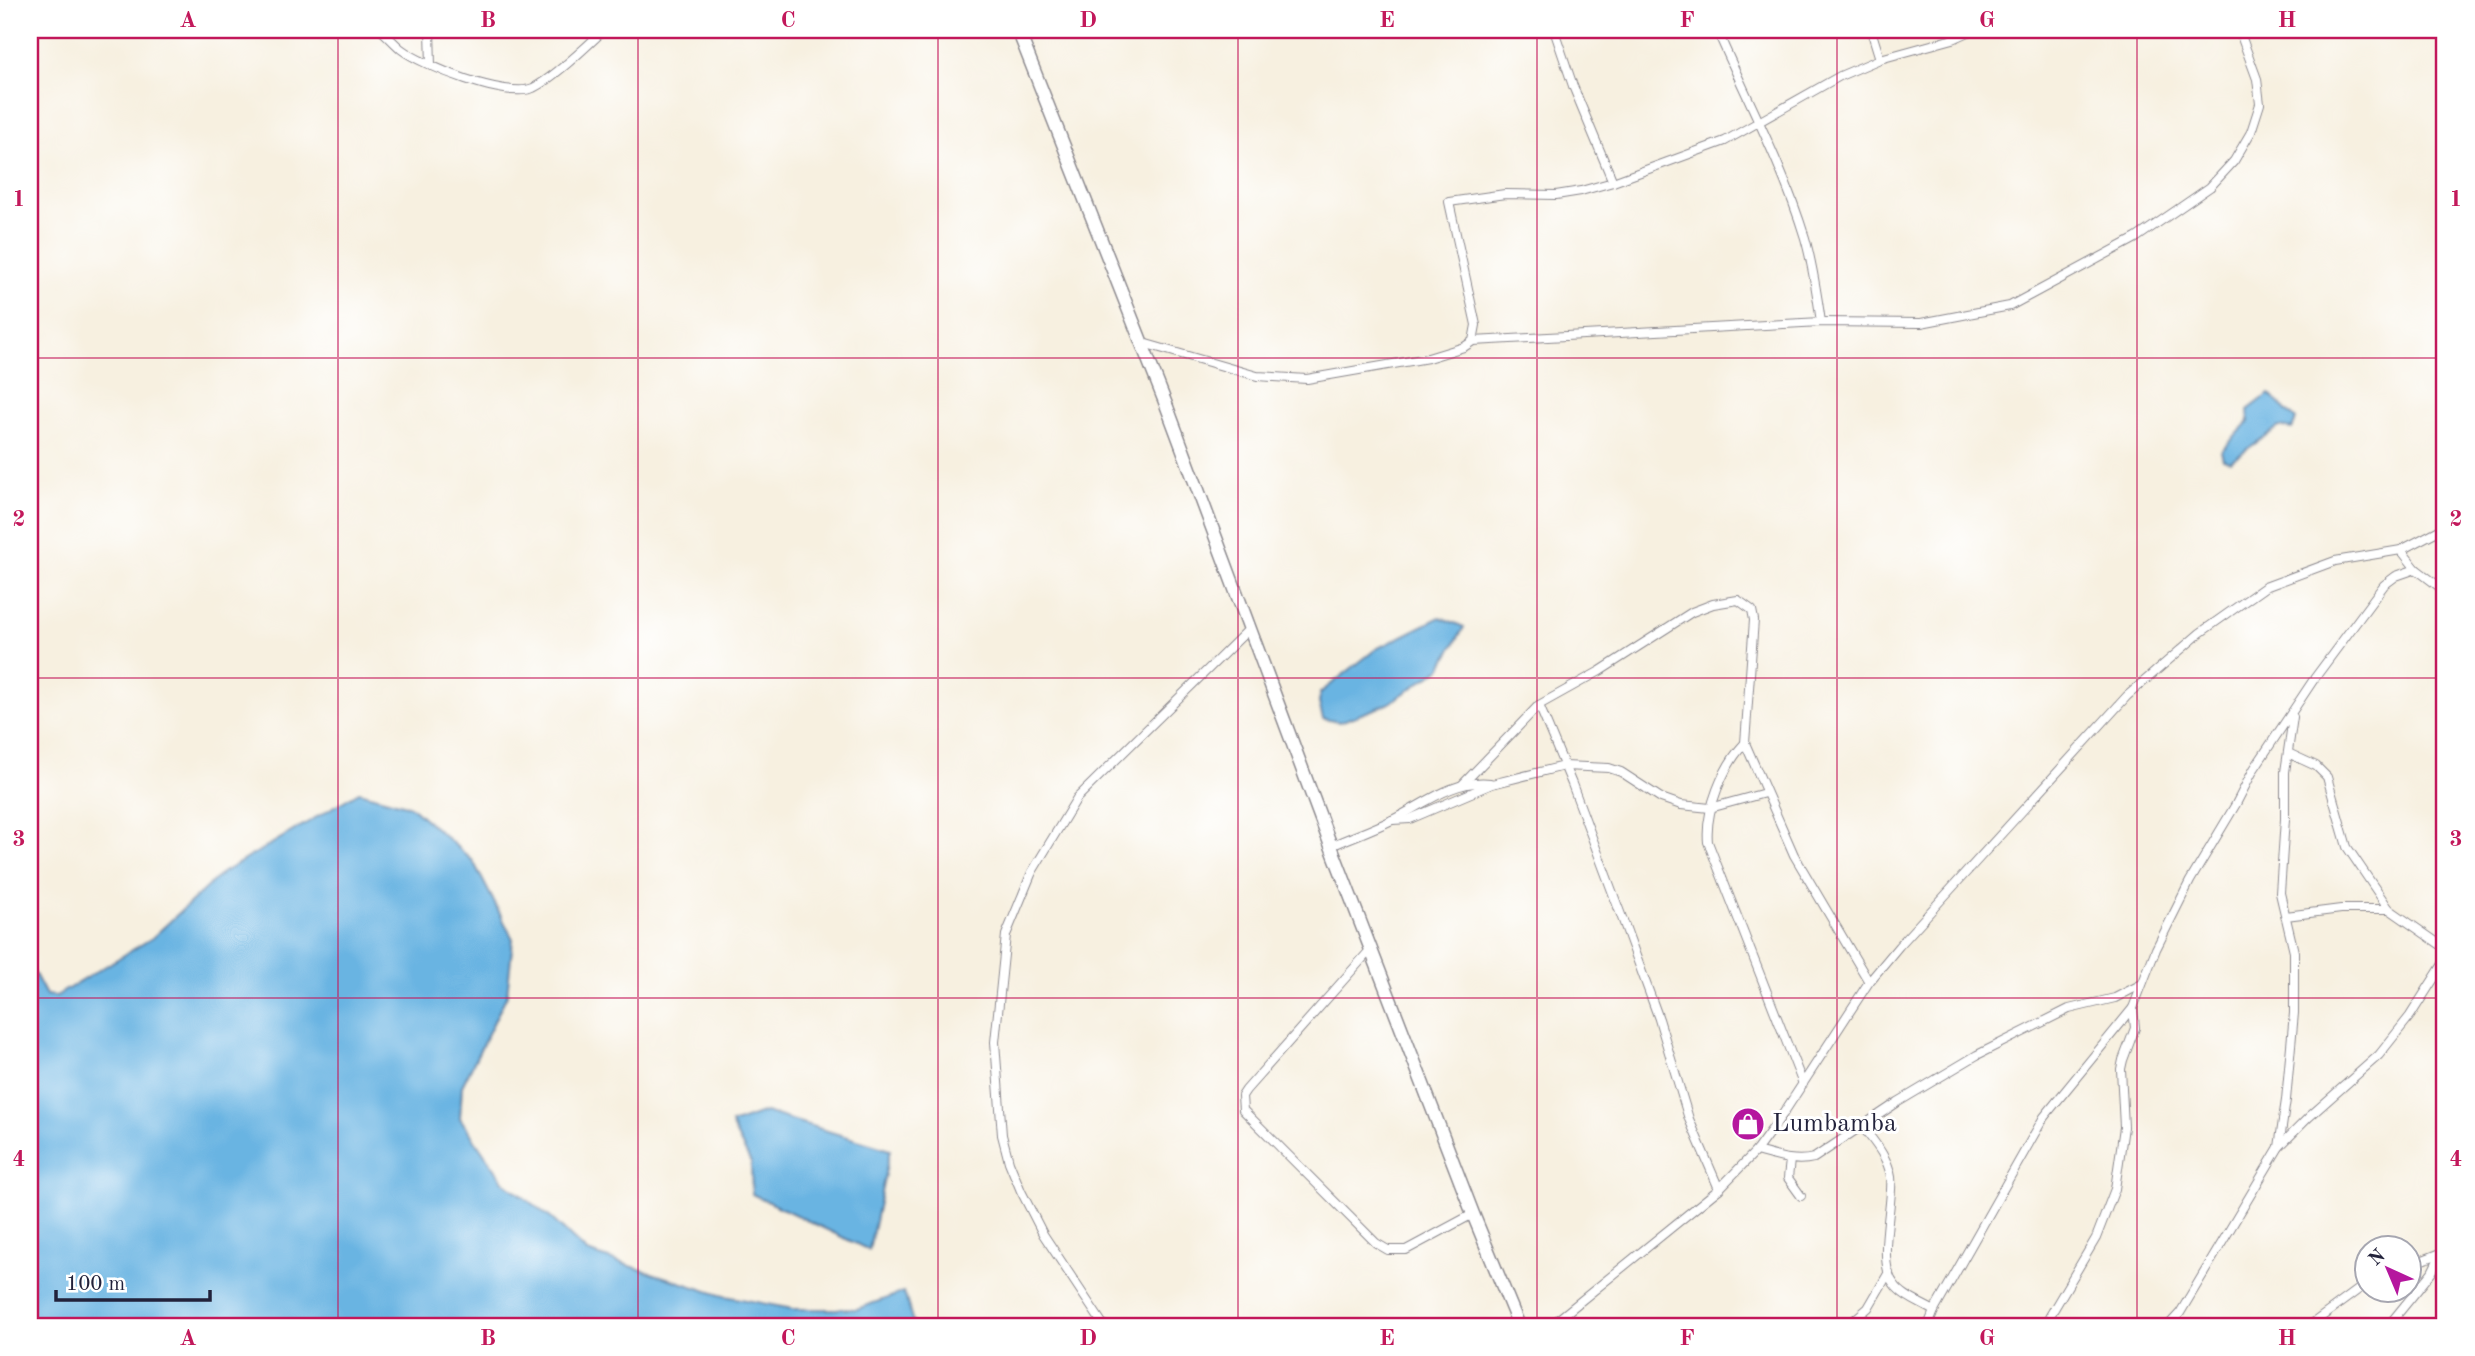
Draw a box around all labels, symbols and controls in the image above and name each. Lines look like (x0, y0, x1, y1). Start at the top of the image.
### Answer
text: A (179, 9, 197, 32)
text: B (480, 9, 496, 32)
text: C (780, 9, 796, 32)
text: D (1079, 9, 1097, 32)
text: E (1379, 9, 1395, 32)
text: F (1679, 9, 1695, 32)
text: G (1979, 9, 1995, 32)
text: H (2278, 9, 2296, 32)
text: 1 (12, 188, 26, 211)
text: 1 (2449, 188, 2463, 211)
text: 2 (12, 508, 26, 531)
text: 2 (2449, 508, 2463, 531)
text: 3 (12, 828, 26, 851)
text: 3 (2449, 828, 2463, 851)
shop icon: Lumbamba (1729, 1105, 1767, 1143)
place label: Lumbamba (1772, 1111, 1897, 1137)
text: 4 (12, 1148, 26, 1171)
text: 4 (2449, 1148, 2463, 1171)
north arrow (2352, 1234, 2422, 1304)
text: N (2366, 1246, 2390, 1270)
scale bar (56, 1258, 210, 1302)
text: 100 m (66, 1274, 125, 1295)
text: A (179, 1327, 197, 1350)
text: B (480, 1327, 496, 1350)
text: C (780, 1327, 796, 1350)
text: D (1079, 1327, 1097, 1350)
text: E (1379, 1327, 1395, 1350)
text: F (1679, 1327, 1695, 1350)
text: G (1979, 1327, 1995, 1350)
text: H (2278, 1327, 2296, 1350)

